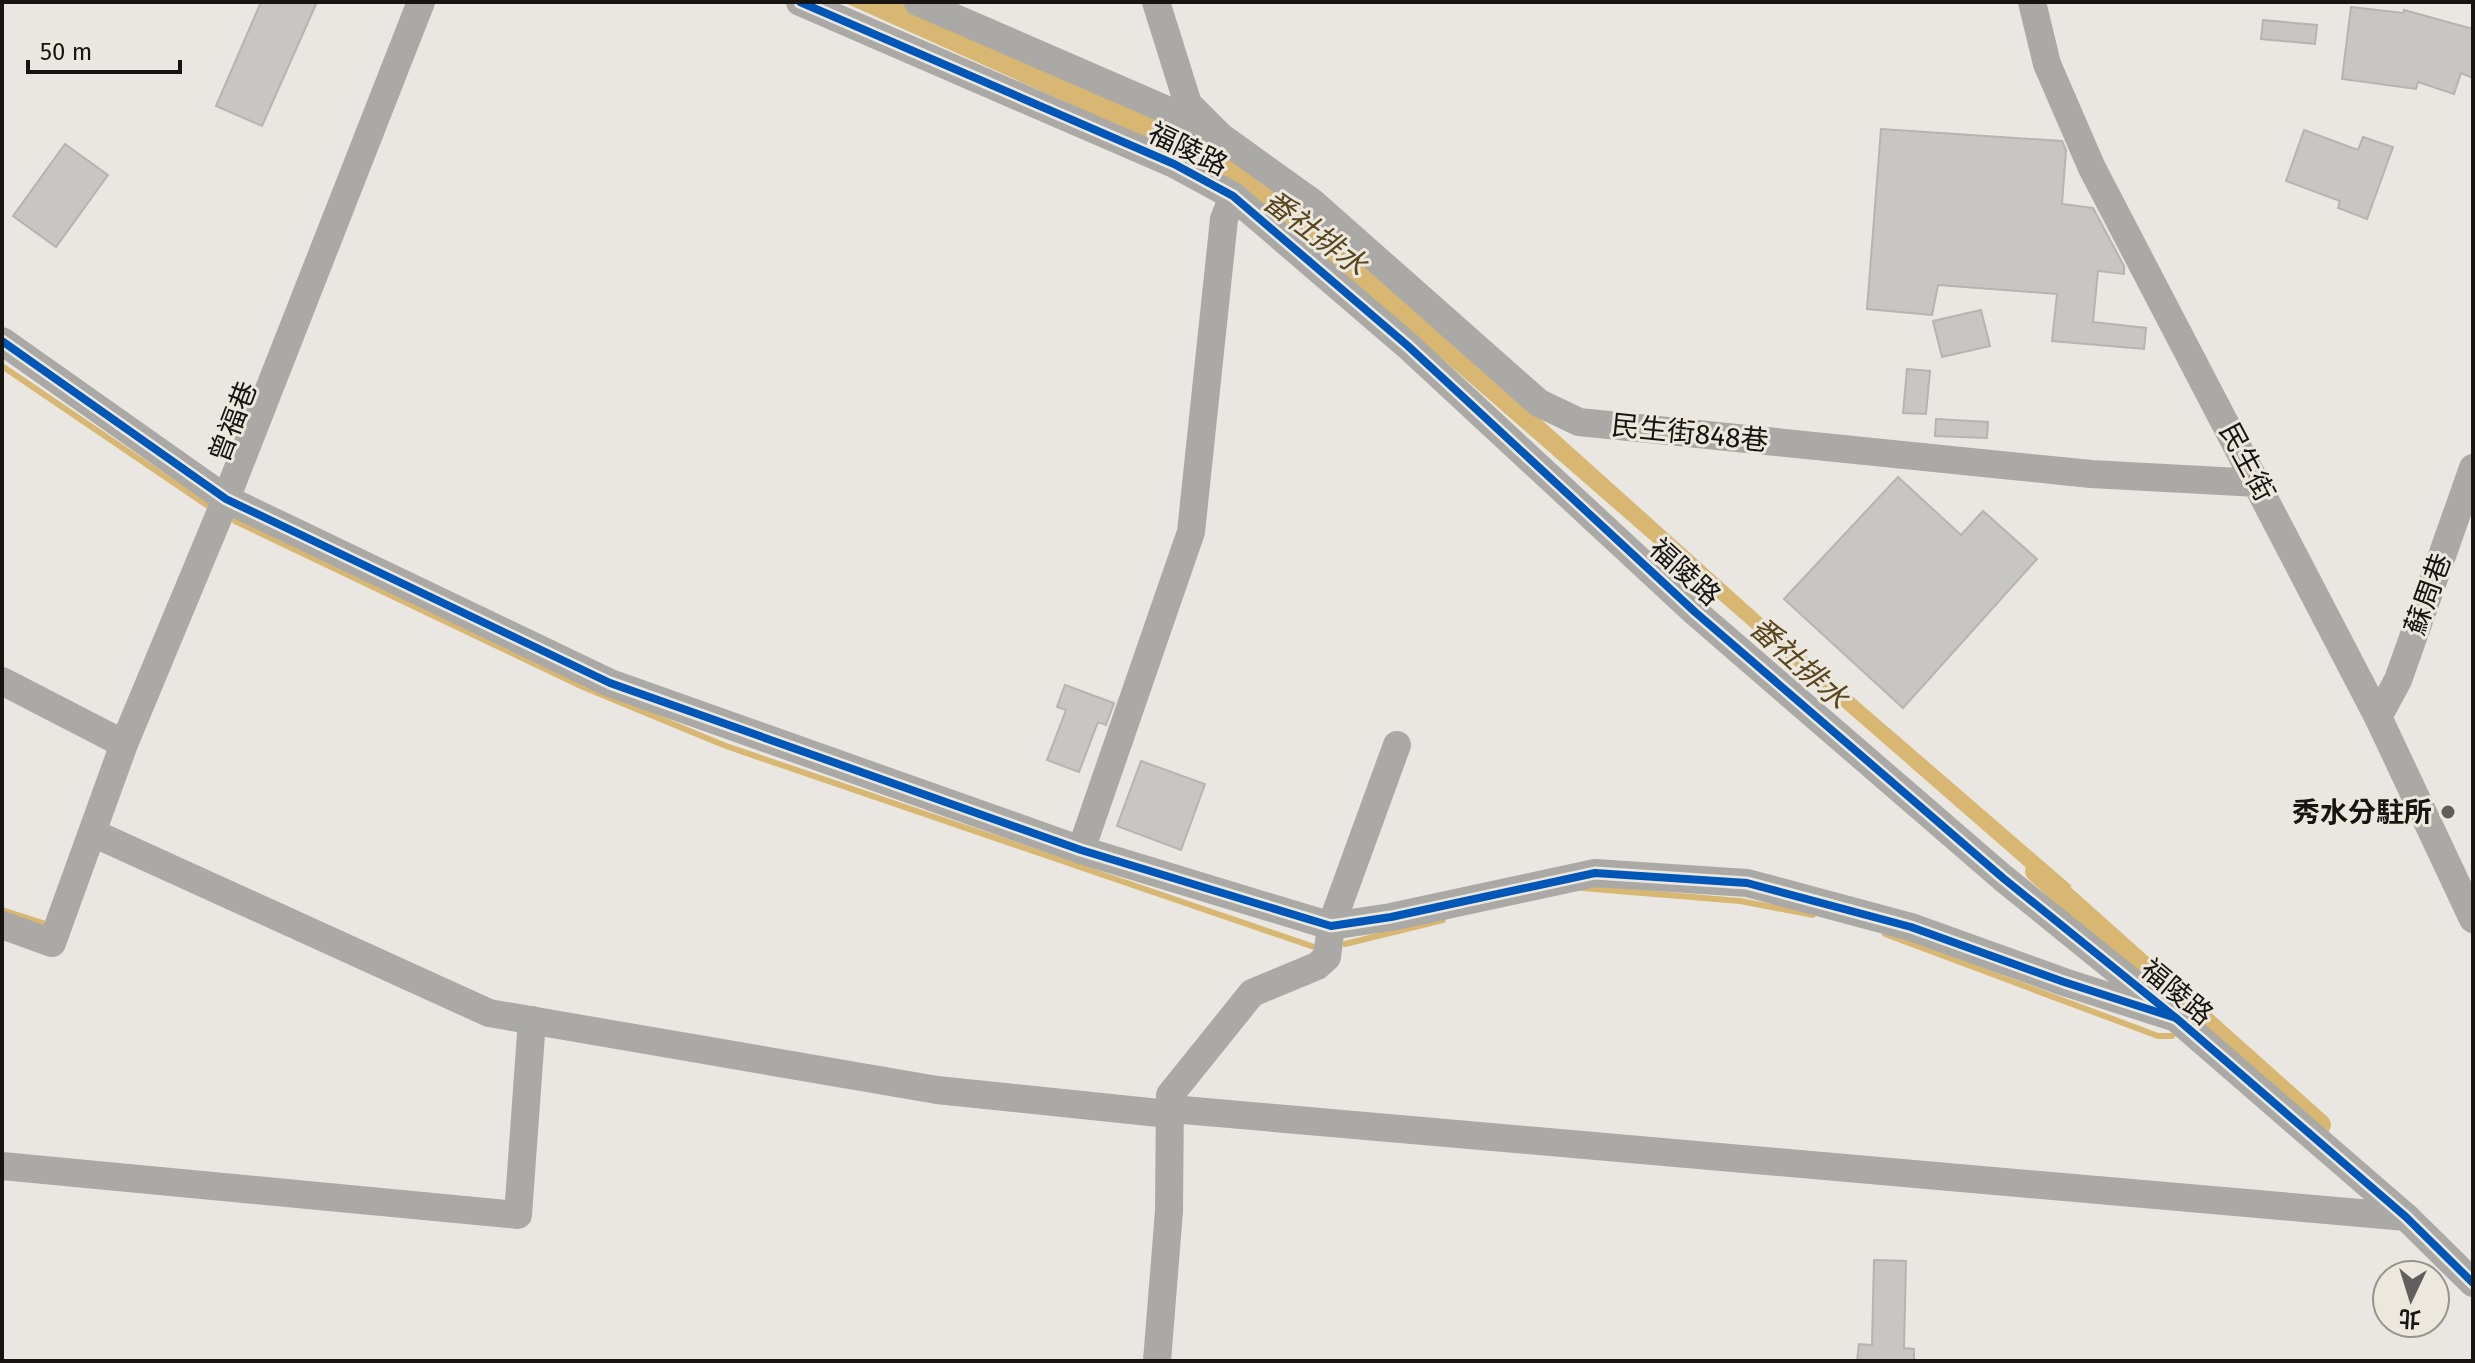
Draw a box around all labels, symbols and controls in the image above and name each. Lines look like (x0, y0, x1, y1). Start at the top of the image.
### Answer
scale bar (28, 24, 180, 74)
text: 50 m (40, 38, 92, 66)
street label: 福陵路 (1143, 116, 1233, 182)
water label: 番社排水 (1256, 183, 1375, 285)
street label: 曾福巷 (203, 377, 263, 467)
street label: 民生街848巷 (1610, 408, 1770, 458)
street label: 民生街 (2213, 417, 2281, 507)
street label: 福陵路 (1643, 532, 1727, 612)
street label: 蘇周巷 (2398, 549, 2458, 639)
water label: 番社排水 (1742, 609, 1857, 718)
place label: 秀水分駐所 (2292, 796, 2432, 829)
marker: 秀水分駐所 (2439, 803, 2457, 821)
street label: 福陵路 (2134, 952, 2220, 1032)
north arrow (2371, 1259, 2451, 1339)
text: 北 (2398, 1304, 2422, 1333)

